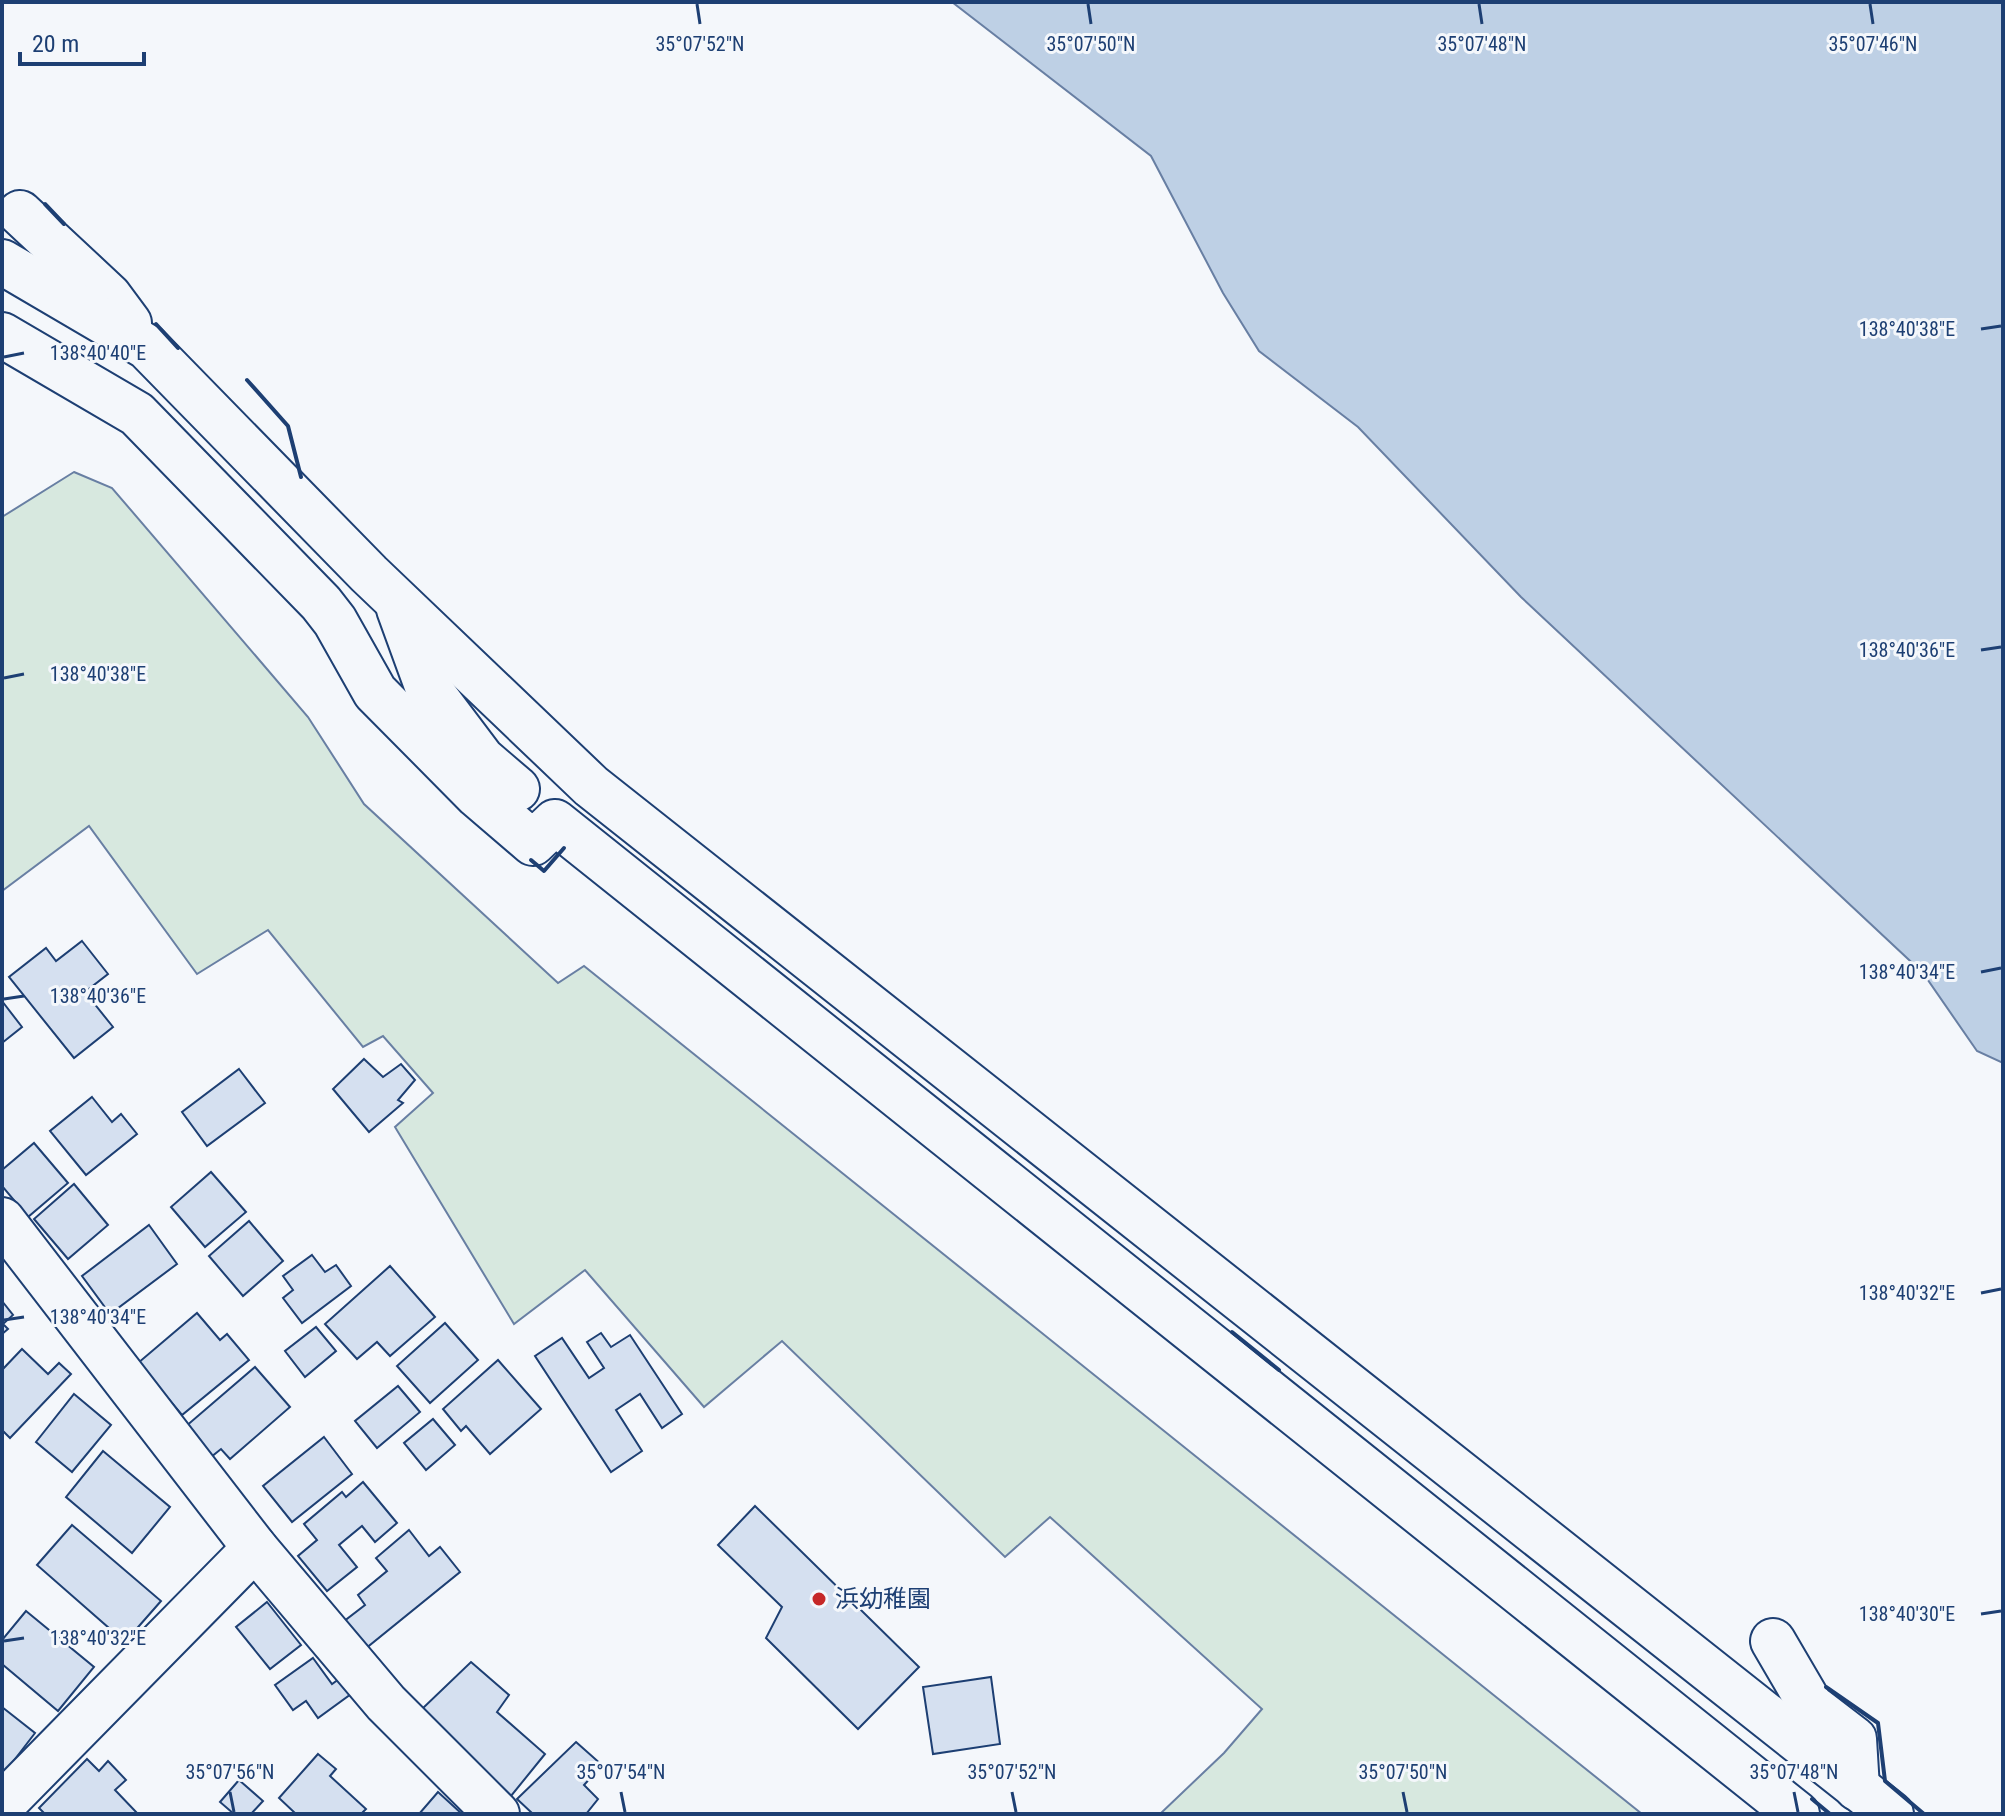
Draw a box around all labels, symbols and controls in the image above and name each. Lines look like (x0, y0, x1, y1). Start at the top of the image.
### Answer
scale bar (20, 16, 144, 66)
text: 20 m (32, 30, 79, 58)
text: 35°07'52"N (655, 32, 745, 56)
text: 35°07'50"N (1046, 32, 1136, 56)
text: 35°07'48"N (1437, 32, 1527, 56)
text: 35°07'46"N (1828, 32, 1918, 56)
text: 138°40'38"E (1859, 317, 1955, 341)
text: 138°40'40"E (50, 341, 146, 365)
text: 138°40'36"E (1859, 638, 1955, 662)
text: 138°40'38"E (50, 662, 146, 686)
text: 138°40'34"E (1859, 960, 1955, 984)
text: 138°40'36"E (50, 984, 146, 1008)
text: 138°40'32"E (1859, 1281, 1955, 1305)
text: 138°40'34"E (50, 1305, 146, 1329)
place label: 浜幼稚園 (835, 1585, 931, 1613)
marker: 浜幼稚園 (810, 1590, 828, 1608)
text: 138°40'30"E (1859, 1602, 1955, 1626)
text: 138°40'32"E (50, 1626, 146, 1650)
text: 35°07'56"N (185, 1760, 275, 1784)
text: 35°07'54"N (576, 1760, 666, 1784)
text: 35°07'52"N (967, 1760, 1057, 1784)
text: 35°07'50"N (1358, 1760, 1448, 1784)
text: 35°07'48"N (1749, 1760, 1839, 1784)

